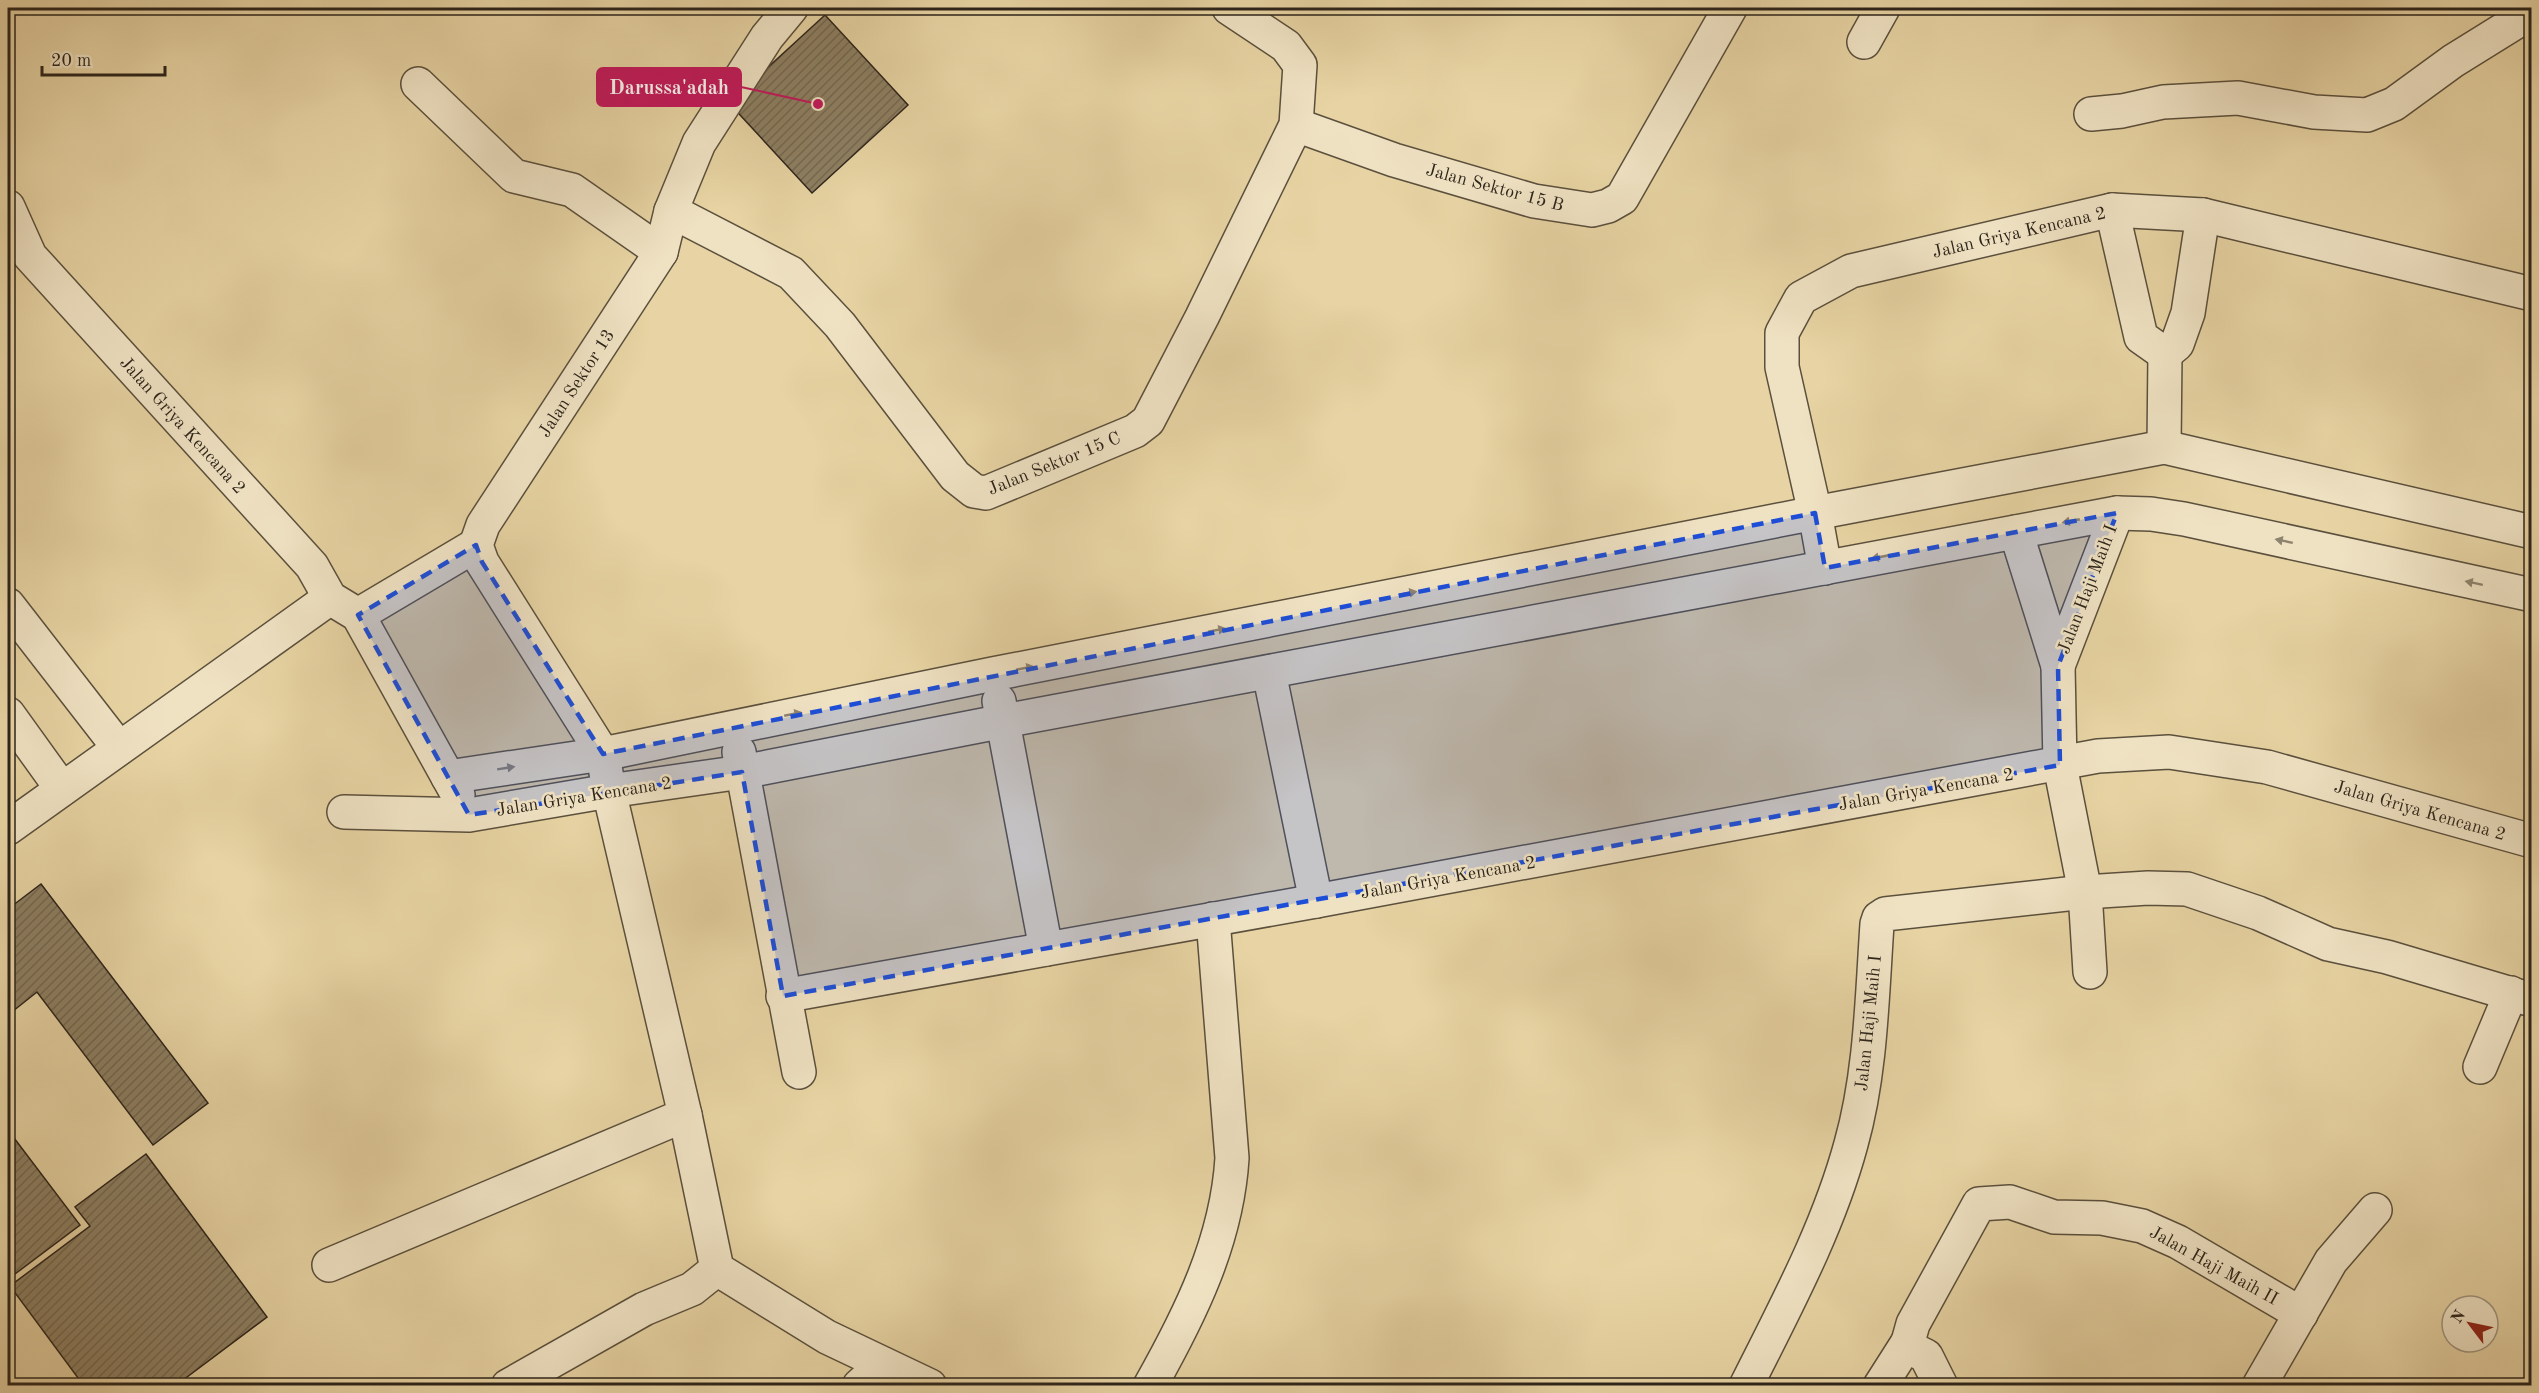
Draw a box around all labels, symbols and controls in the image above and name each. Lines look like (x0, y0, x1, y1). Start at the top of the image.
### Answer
scale bar (42, 39, 165, 77)
text: 20 m (51, 52, 91, 70)
callout: Darussa'adah (597, 68, 741, 106)
text: Darussa'adah (609, 79, 729, 99)
street label: Jalan Sektor 15 B (1424, 161, 1566, 215)
street label: Jalan Griya Kencana 2 (1931, 204, 2108, 262)
street label: Jalan Sektor 13 (535, 326, 618, 441)
street label: Jalan Griya Kencana 2 (116, 354, 248, 498)
street label: Jalan Sektor 15 C (985, 429, 1123, 499)
one-way arrow (2062, 517, 2081, 526)
street label: Jalan Haji Maih I (2055, 522, 2121, 656)
one-way arrow (2275, 535, 2293, 545)
one-way arrow (1870, 553, 1889, 562)
one-way arrow (2465, 577, 2484, 587)
one-way arrow (1399, 588, 1418, 597)
one-way arrow (1208, 625, 1227, 634)
one-way arrow (1016, 663, 1035, 672)
one-way arrow (784, 709, 802, 719)
one-way arrow (497, 764, 516, 773)
street label: Jalan Griya Kencana 2 (1837, 766, 2015, 814)
street label: Jalan Griya Kencana 2 (495, 774, 673, 820)
street label: Jalan Griya Kencana 2 (2332, 778, 2508, 844)
street label: Jalan Griya Kencana 2 (1359, 854, 1537, 902)
street label: Jalan Haji Maih I (1853, 954, 1885, 1092)
street label: Jalan Haji Maih II (2146, 1223, 2281, 1309)
north arrow (2440, 1294, 2500, 1354)
text: N (2449, 1307, 2469, 1327)

